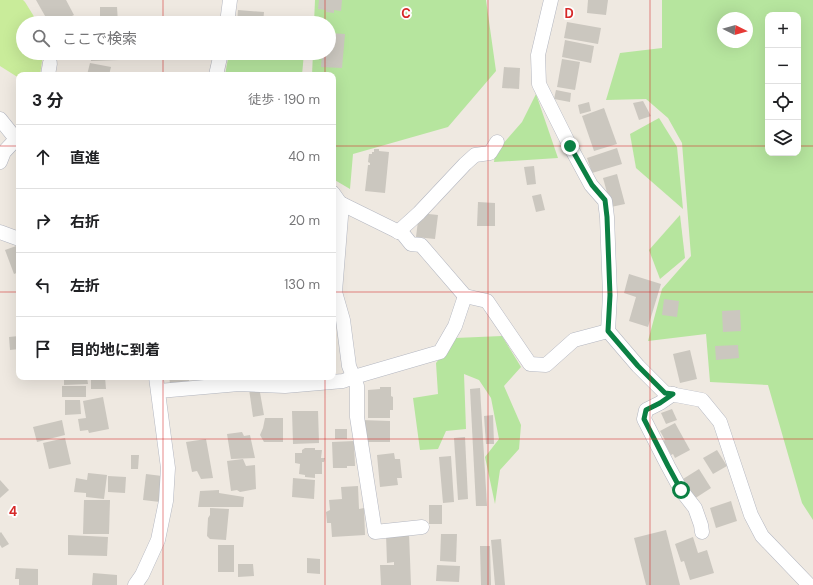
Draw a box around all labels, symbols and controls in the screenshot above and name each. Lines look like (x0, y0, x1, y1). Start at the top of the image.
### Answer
text: C (401, 5, 411, 22)
text: D (564, 5, 574, 22)
north arrow (717, 12, 753, 48)
map controls (765, 12, 801, 156)
button: + (765, 12, 801, 48)
search box (16, 16, 336, 60)
icon: search (30, 27, 52, 49)
text: ここで検索 (62, 29, 137, 49)
button: − (765, 48, 801, 84)
button: locate (765, 84, 801, 120)
text: 3 分 (32, 89, 63, 111)
text: 徒歩 · 190 m (248, 91, 320, 108)
button: layers (765, 120, 801, 156)
route end (561, 137, 579, 155)
icon: ahead (32, 146, 54, 168)
text: 直進 (70, 148, 100, 168)
text: 40 m (288, 148, 320, 165)
icon: right (32, 210, 54, 232)
text: 右折 (70, 212, 100, 232)
text: 20 m (289, 212, 320, 229)
icon: left (32, 274, 54, 296)
text: 左折 (70, 276, 100, 296)
text: 130 m (284, 276, 320, 293)
icon: arrive (32, 338, 54, 360)
text: 目的地に到着 (70, 340, 160, 360)
route start (672, 481, 690, 499)
text: 4 (9, 503, 17, 520)

